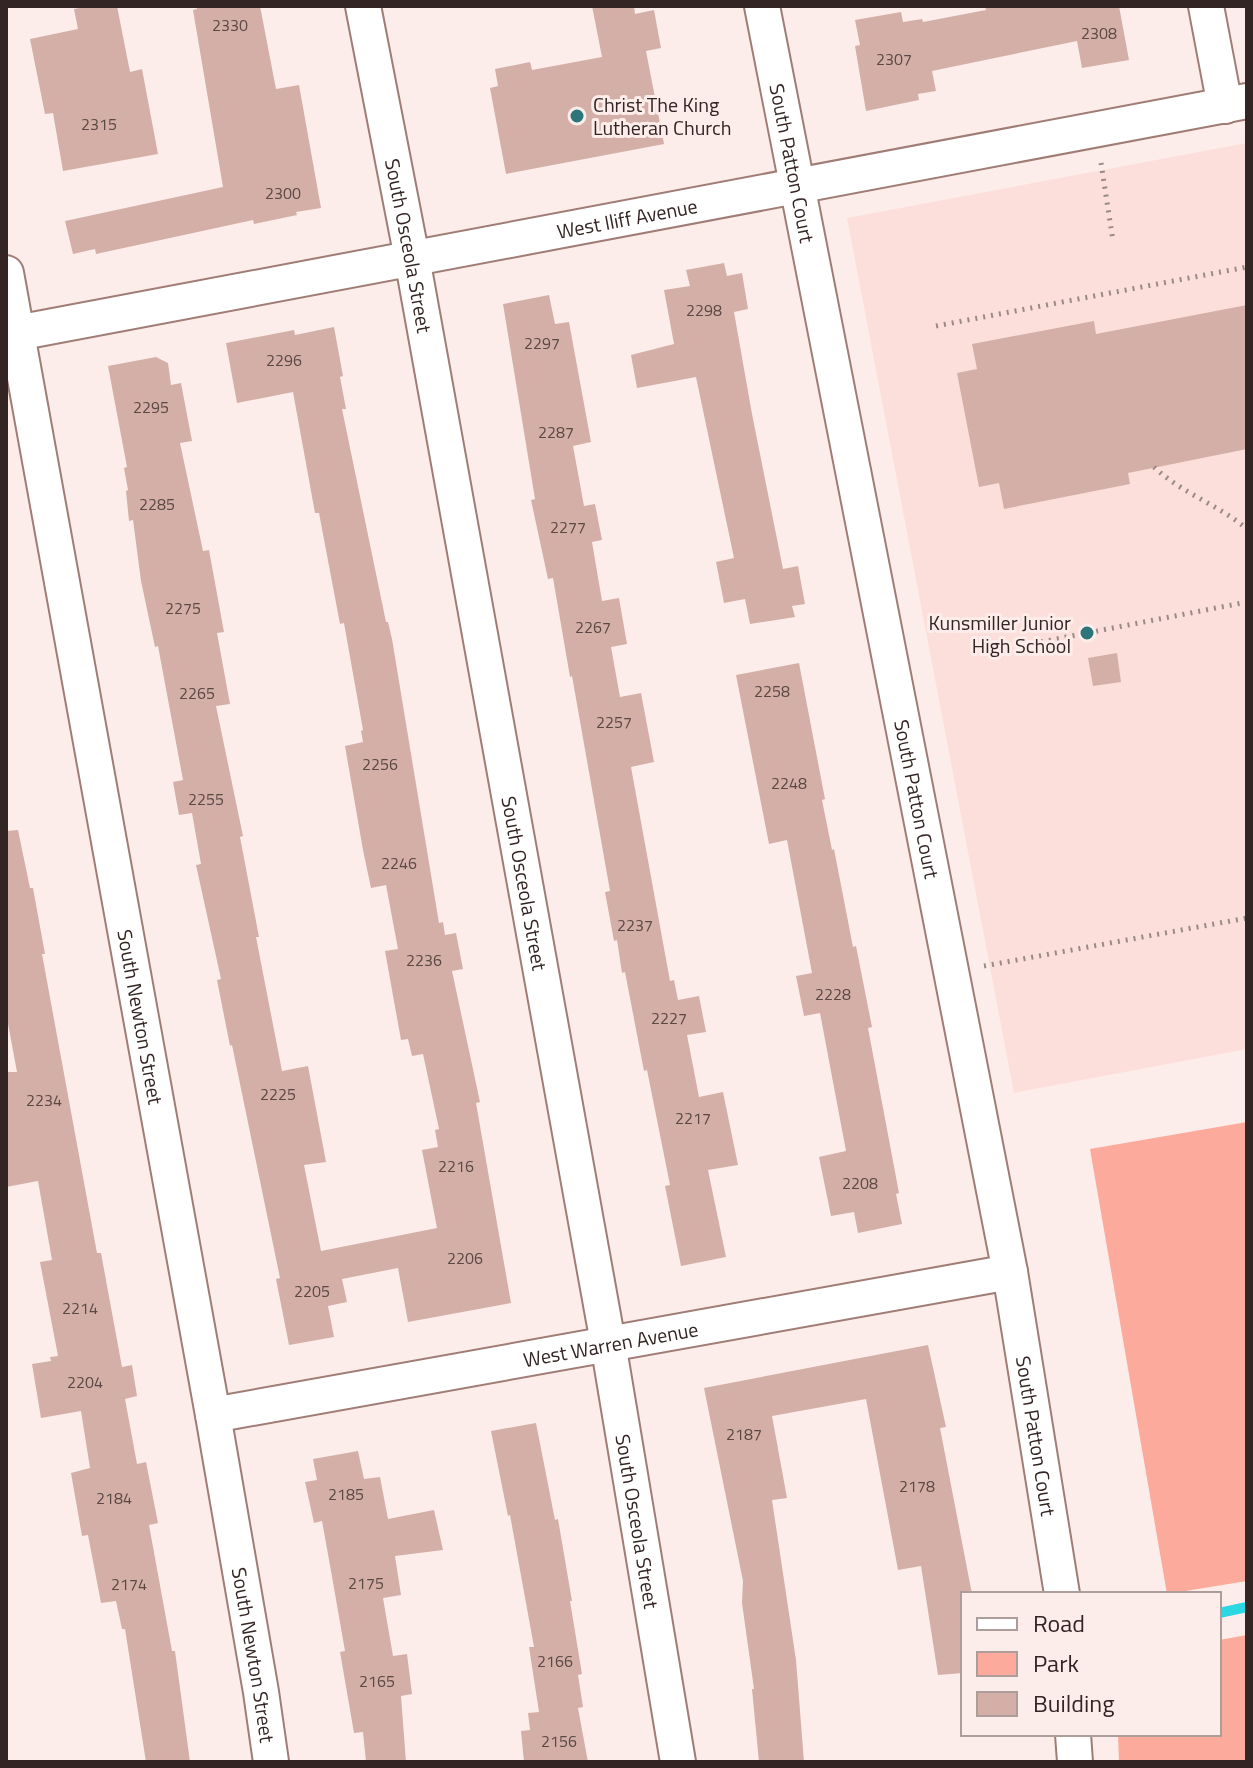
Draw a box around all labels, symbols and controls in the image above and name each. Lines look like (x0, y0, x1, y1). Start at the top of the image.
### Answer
house number: 2330 (212, 13, 248, 37)
house number: 2308 (1081, 21, 1117, 45)
house number: 2307 (876, 47, 912, 71)
street label: South Patton Court (762, 81, 824, 245)
place label: Christ The King Lutheran Church (593, 89, 731, 143)
marker: Christ The King Lutheran Church (568, 107, 586, 125)
house number: 2315 (81, 112, 117, 136)
street label: South Osceola Street (377, 156, 441, 335)
house number: 2300 (265, 181, 301, 205)
street label: West Iliff Avenue (554, 189, 700, 246)
house number: 2298 (686, 298, 722, 322)
house number: 2297 (524, 331, 560, 355)
house number: 2296 (266, 348, 302, 372)
house number: 2295 (133, 395, 169, 419)
house number: 2287 (538, 420, 574, 444)
house number: 2285 (139, 492, 175, 516)
house number: 2277 (550, 515, 586, 539)
house number: 2275 (165, 596, 201, 620)
place label: Kunsmiller Junior High School (928, 607, 1071, 661)
house number: 2267 (575, 615, 611, 639)
marker: Kunsmiller Junior High School (1078, 624, 1096, 642)
house number: 2258 (754, 679, 790, 703)
house number: 2265 (179, 681, 215, 705)
house number: 2257 (596, 710, 632, 734)
street label: South Patton Court (887, 717, 948, 881)
house number: 2256 (362, 752, 398, 776)
house number: 2248 (771, 771, 807, 795)
house number: 2255 (188, 787, 224, 811)
street label: South Osceola Street (494, 793, 556, 973)
house number: 2246 (381, 851, 417, 875)
house number: 2237 (617, 913, 653, 937)
street label: South Newton Street (110, 927, 172, 1107)
house number: 2236 (406, 948, 442, 972)
house number: 2228 (815, 982, 851, 1006)
house number: 2227 (651, 1006, 687, 1030)
house number: 2225 (260, 1082, 296, 1106)
house number: 2234 (26, 1088, 62, 1112)
house number: 2217 (675, 1106, 711, 1130)
house number: 2216 (438, 1154, 474, 1178)
house number: 2208 (842, 1171, 878, 1195)
house number: 2206 (447, 1246, 483, 1270)
house number: 2205 (294, 1279, 330, 1303)
house number: 2214 (62, 1296, 98, 1320)
street label: West Warren Avenue (521, 1313, 701, 1375)
street label: South Patton Court (1008, 1354, 1065, 1518)
house number: 2204 (67, 1370, 103, 1394)
house number: 2187 (726, 1422, 762, 1446)
street label: South Osceola Street (608, 1432, 668, 1611)
house number: 2178 (899, 1474, 935, 1498)
house number: 2185 (328, 1482, 364, 1506)
house number: 2184 (96, 1486, 132, 1510)
street label: South Newton Street (224, 1565, 284, 1745)
house number: 2175 (348, 1571, 384, 1595)
house number: 2174 (111, 1572, 147, 1596)
legend (961, 1592, 1221, 1736)
text: Road (1033, 1605, 1085, 1641)
text: Park (1033, 1645, 1079, 1681)
house number: 2166 (537, 1649, 573, 1673)
house number: 2165 (359, 1669, 395, 1693)
text: Building (1033, 1685, 1115, 1721)
house number: 2156 (541, 1729, 577, 1753)

